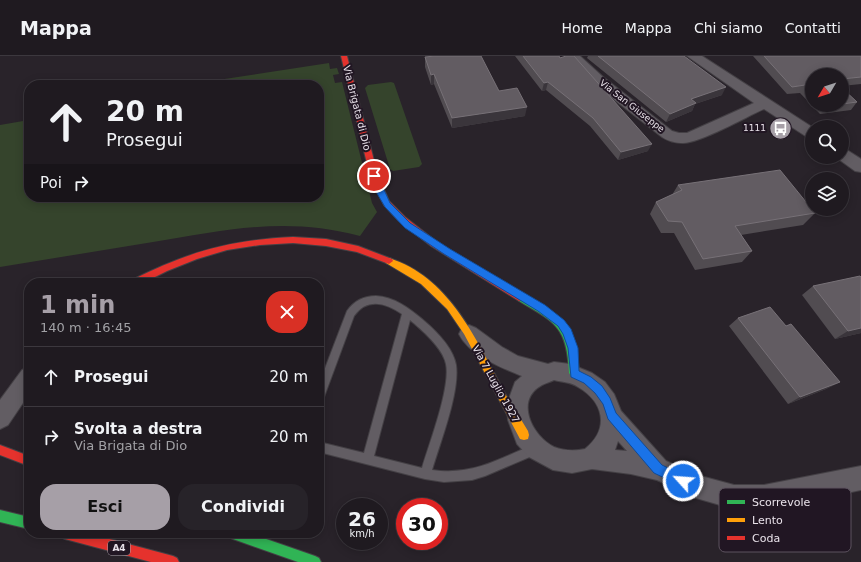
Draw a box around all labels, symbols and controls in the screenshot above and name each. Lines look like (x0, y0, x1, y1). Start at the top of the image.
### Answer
text: Mappa (20, 17, 92, 39)
text: Home (562, 20, 603, 36)
text: Mappa (625, 20, 672, 36)
text: Chi siamo (694, 20, 763, 36)
text: Contatti (785, 20, 841, 36)
street label: Via Brigata di Dio (341, 64, 373, 152)
north arrow (805, 68, 849, 112)
map controls (805, 68, 849, 216)
street label: Via San Giuseppe (598, 78, 667, 135)
text: 20 m (106, 95, 184, 128)
icon: ahead (40, 96, 92, 148)
bus stop icon: 1111 (768, 115, 794, 141)
button: search (805, 120, 849, 164)
place label: 1111 (743, 123, 766, 133)
text: Prosegui (106, 129, 183, 150)
pin (357, 159, 391, 193)
icon: arrive (363, 165, 385, 187)
icon: right (70, 172, 92, 194)
button: layers (805, 172, 849, 216)
text: Poi (40, 174, 62, 192)
text: 1 min (40, 291, 115, 319)
button: close (266, 291, 308, 333)
text: 140 m · 16:45 (40, 320, 131, 335)
street label: Via 7 Luglio 1927 (470, 343, 522, 425)
icon: ahead (40, 366, 62, 388)
text: Prosegui (74, 368, 148, 386)
text: 20 m (270, 368, 308, 386)
text: Svolta a destra (74, 420, 202, 438)
icon: right (40, 426, 62, 448)
text: 20 m (270, 428, 308, 446)
text: Via Brigata di Dio (74, 438, 187, 453)
position arrow (662, 460, 704, 502)
button: Esci (40, 484, 170, 530)
button: Condividi (178, 484, 308, 530)
legend (719, 488, 851, 552)
text: Scorrevole (752, 496, 810, 509)
speed limit sign: 30 (396, 498, 448, 550)
text: 26 (348, 507, 376, 531)
text: Lento (752, 514, 783, 527)
text: km/h (349, 528, 375, 539)
text: Coda (752, 532, 780, 545)
road number: A4 (108, 541, 130, 555)

